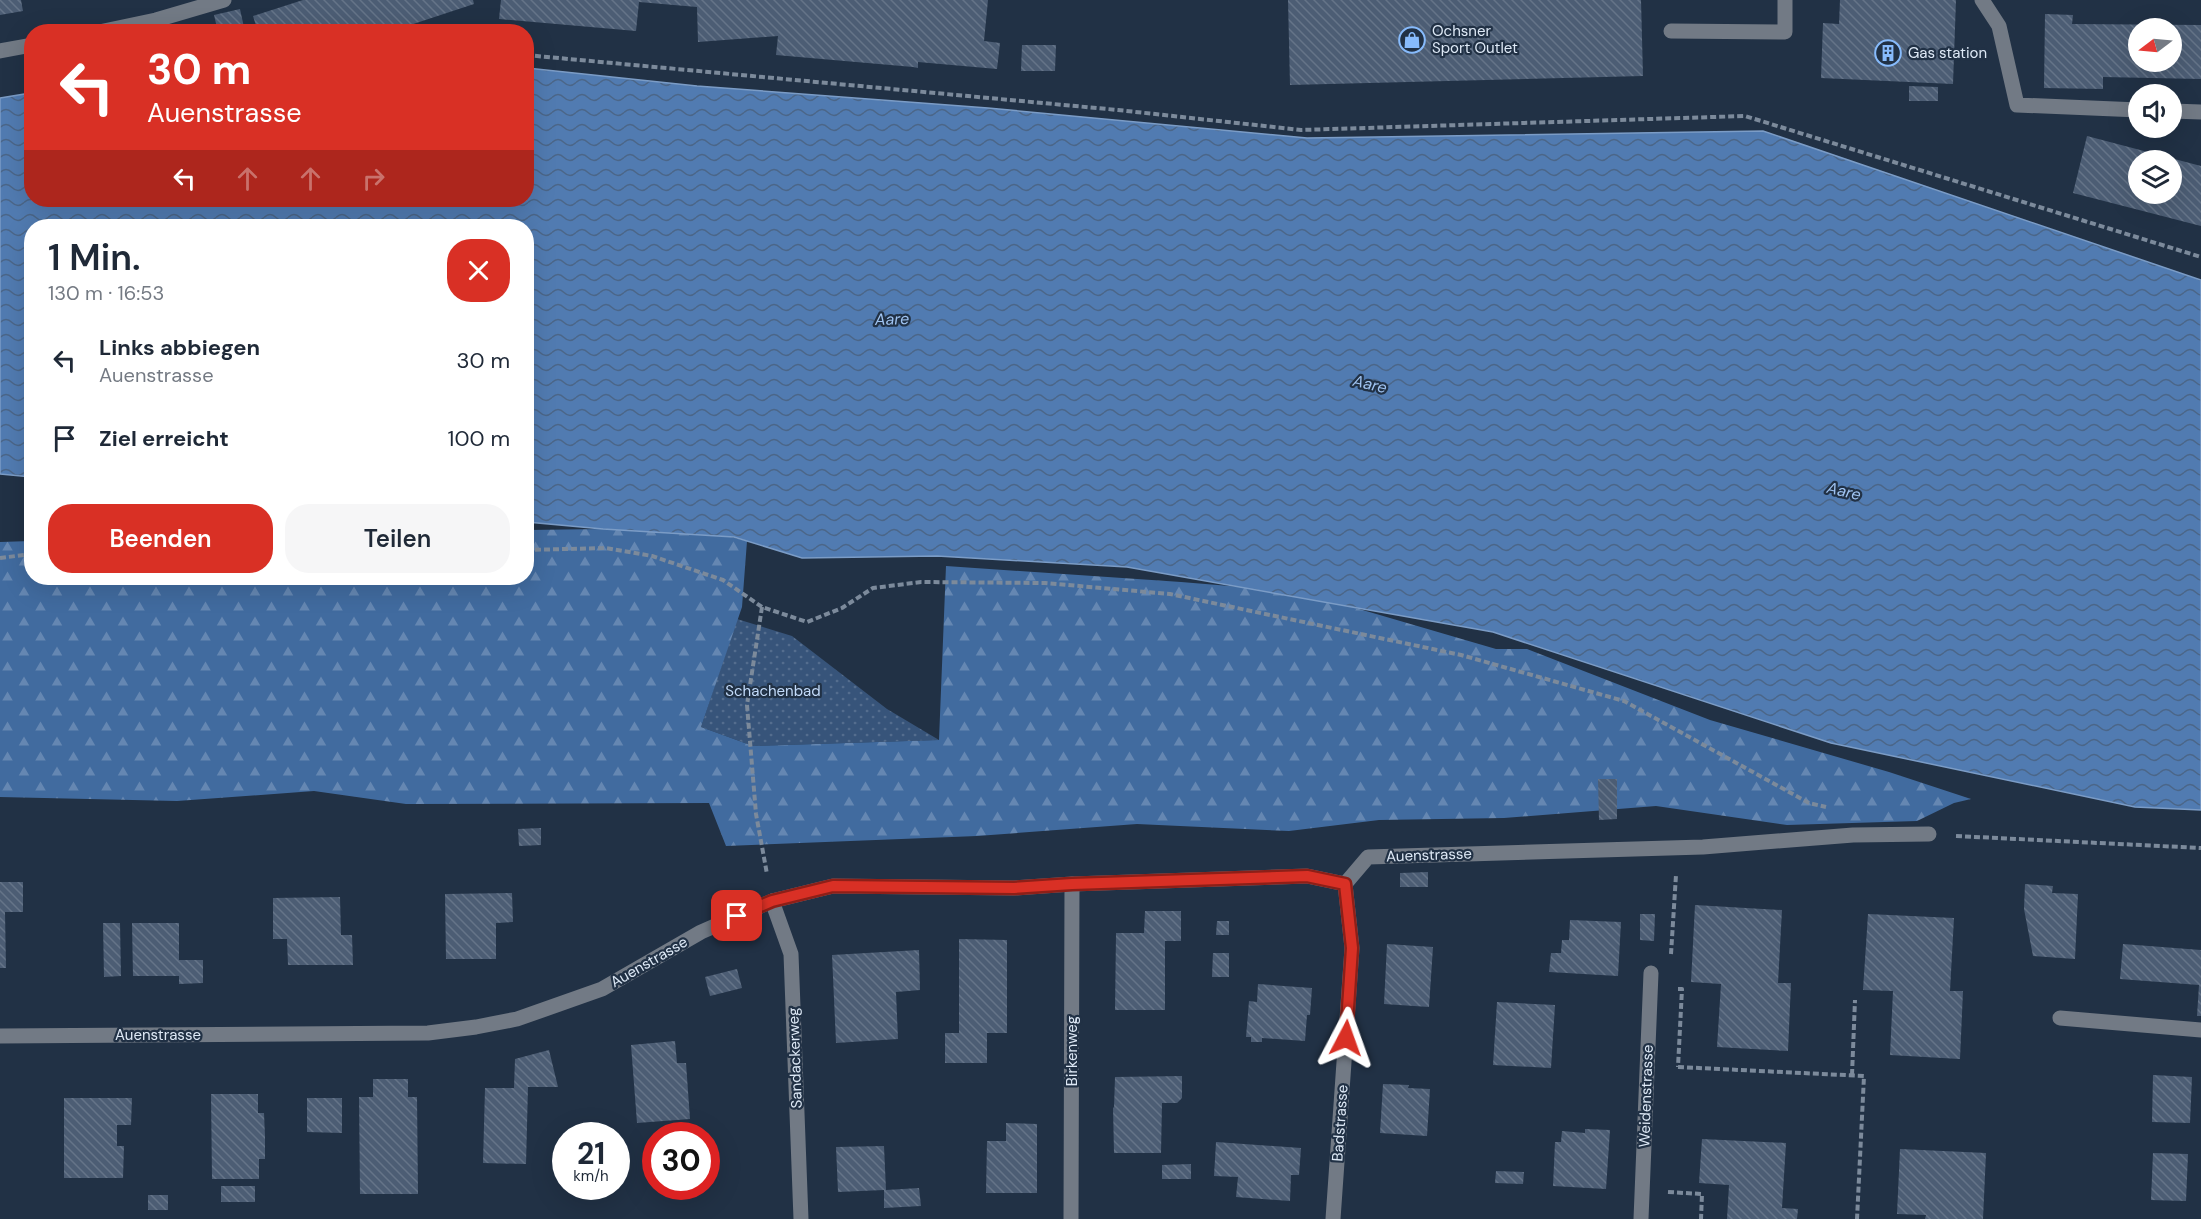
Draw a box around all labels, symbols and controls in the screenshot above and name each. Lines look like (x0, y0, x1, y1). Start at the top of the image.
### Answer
north arrow (2128, 18, 2182, 72)
map controls (2128, 18, 2182, 204)
place label: Ochsner Sport Outlet (1432, 21, 1518, 58)
shop icon: Ochsner Sport Outlet (1397, 25, 1427, 55)
building icon: Gas station (1873, 38, 1903, 68)
text: 30 m (147, 42, 251, 97)
place label: Gas station (1908, 43, 1987, 63)
icon: left (48, 48, 126, 126)
button: sound (2128, 84, 2182, 138)
text: Auenstrasse (147, 95, 302, 130)
button: layers (2128, 150, 2182, 204)
icon: left (168, 162, 201, 195)
icon: ahead (231, 162, 264, 195)
icon: ahead (294, 162, 327, 195)
icon: right (357, 162, 390, 195)
text: 1 Min. (48, 234, 140, 281)
button: close (447, 239, 510, 302)
text: 130 m · 16:53 (48, 280, 164, 306)
water label: Aare (873, 308, 910, 330)
text: Links abbiegen (99, 333, 260, 362)
icon: left (48, 344, 81, 377)
text: 30 m (456, 346, 510, 375)
text: Auenstrasse (99, 362, 214, 388)
water label: Aare (1350, 370, 1389, 398)
icon: arrive (48, 422, 81, 455)
text: Ziel erreicht (99, 424, 229, 453)
text: 100 m (448, 424, 510, 453)
water label: Aare (1824, 477, 1863, 505)
button: Beenden (48, 504, 273, 573)
button: Teilen (285, 504, 510, 573)
park label: Schachenbad (725, 681, 821, 701)
street label: Auenstrasse (1386, 844, 1472, 866)
pin (711, 890, 762, 941)
icon: arrive (720, 899, 753, 932)
street label: Auenstrasse (607, 932, 691, 992)
position arrow (1314, 1006, 1378, 1070)
street label: Sandackerweg (783, 1007, 807, 1109)
street label: Birkenweg (1062, 1016, 1082, 1086)
street label: Auenstrasse (115, 1025, 201, 1045)
street label: Weidenstrasse (1634, 1044, 1658, 1148)
street label: Badstrasse (1327, 1084, 1353, 1162)
speed limit sign: 30 (642, 1122, 720, 1200)
text: 21 (577, 1134, 605, 1173)
text: km/h (573, 1166, 609, 1186)

